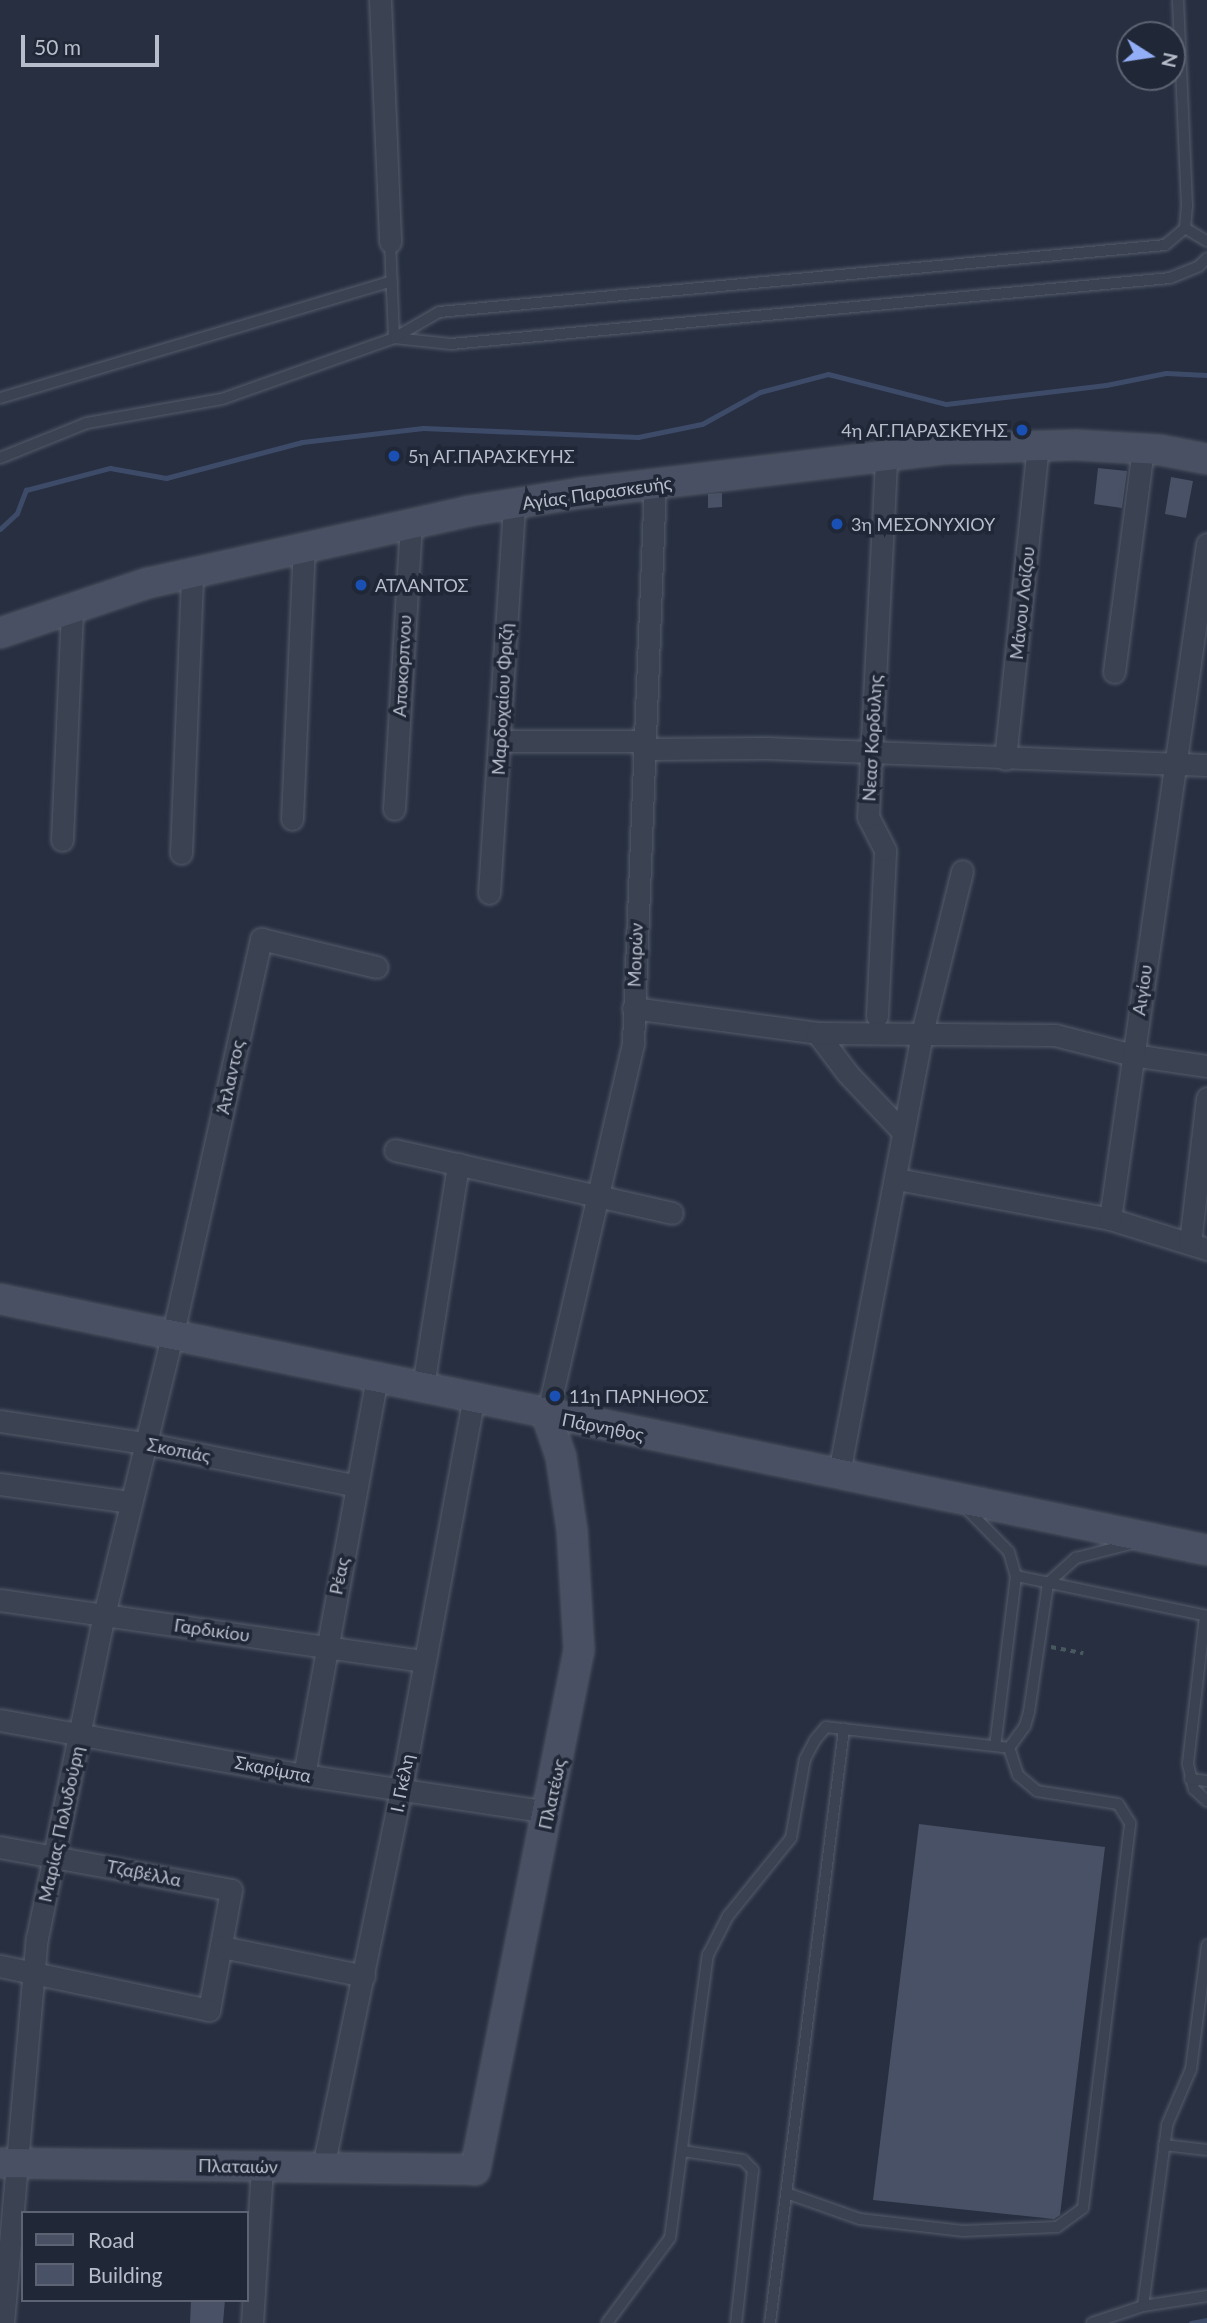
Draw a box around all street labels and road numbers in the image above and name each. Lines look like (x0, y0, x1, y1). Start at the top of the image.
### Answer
street label: Αγίας Παρασκευής (521, 472, 673, 514)
street label: Μάνου Λοίζου (1005, 545, 1039, 661)
street label: Αποκορπνου (389, 614, 415, 718)
street label: Μαρδοχαίου Φριζή (487, 622, 517, 776)
street label: Νεασ Κορδυλης (858, 674, 886, 802)
street label: Μοιρών (623, 922, 647, 988)
street label: Αιγίου (1128, 963, 1156, 1017)
street label: Άτλαντος (212, 1038, 248, 1116)
street label: Πάρνηθος (560, 1408, 646, 1446)
street label: Σκοπιάς (145, 1433, 213, 1467)
street label: Ρέας (325, 1556, 353, 1596)
street label: Γαρδικίου (173, 1614, 251, 1646)
street label: Μαρίας Πολυδούρη (34, 1744, 88, 1904)
street label: Σκαρίμπα (233, 1751, 313, 1787)
street label: Ι. Γκέλη (386, 1752, 418, 1814)
street label: Πλατέως (534, 1757, 570, 1831)
street label: Τζαβέλλα (105, 1855, 183, 1891)
street label: Πλαταιών (198, 2155, 278, 2177)

